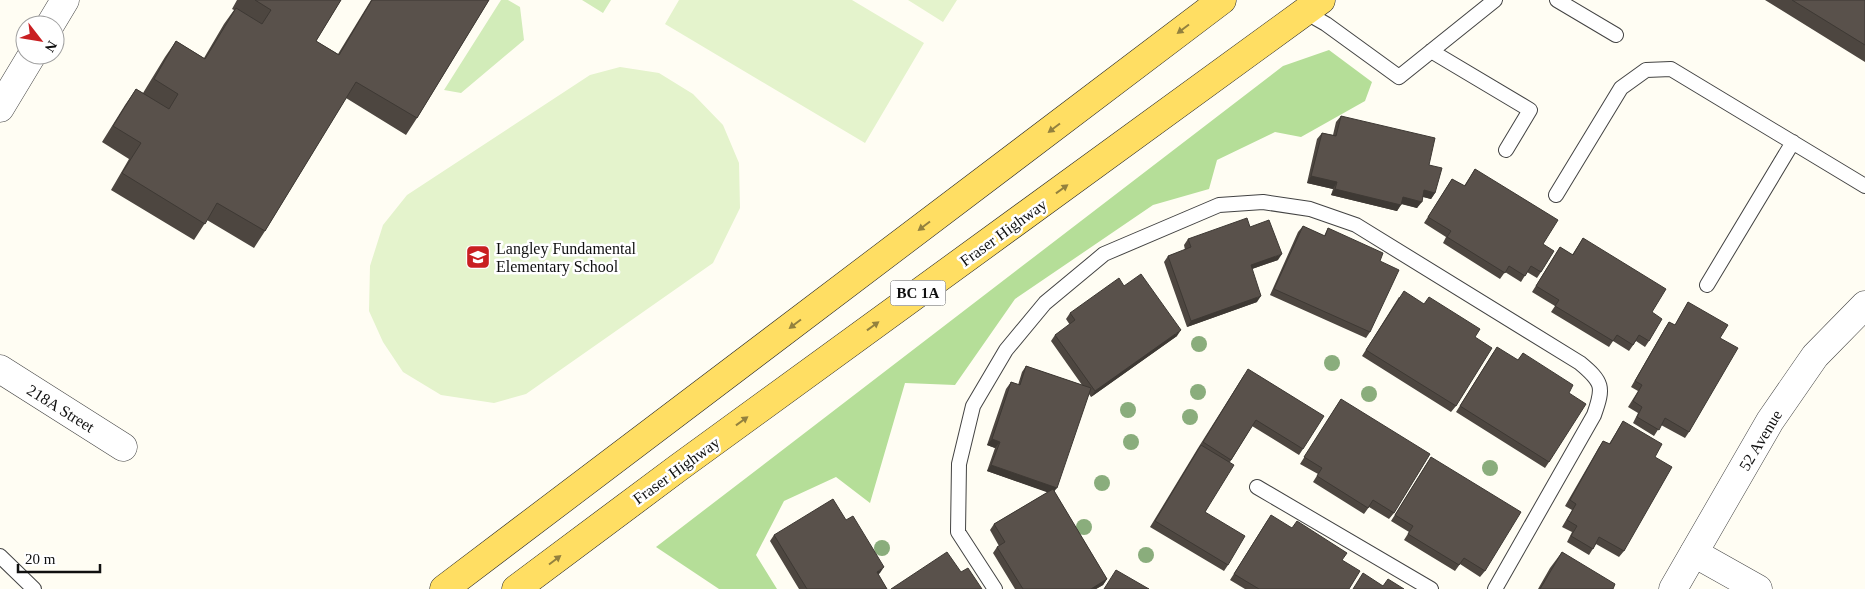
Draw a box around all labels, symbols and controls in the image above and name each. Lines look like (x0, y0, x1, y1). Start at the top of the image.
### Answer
north arrow (15, 15, 65, 65)
one-way arrow (1177, 24, 1190, 35)
text: N (42, 38, 60, 55)
one-way arrow (1047, 123, 1061, 133)
one-way arrow (1055, 184, 1068, 194)
street label: Fraser Highway (957, 195, 1050, 270)
one-way arrow (917, 221, 931, 231)
place label: Langley Fundamental Elementary School (496, 240, 637, 276)
school or university icon: Langley Fundamental Elementary School (465, 244, 491, 270)
road number: BC 1A (890, 280, 946, 306)
one-way arrow (789, 319, 802, 330)
one-way arrow (867, 321, 880, 331)
street label: 218A Street (24, 381, 98, 436)
street label: 52 Avenue (1736, 407, 1785, 474)
one-way arrow (735, 416, 749, 426)
street label: Fraser Highway (630, 433, 723, 508)
scale bar (18, 542, 100, 574)
text: 20 m (25, 551, 56, 567)
one-way arrow (548, 555, 562, 565)

